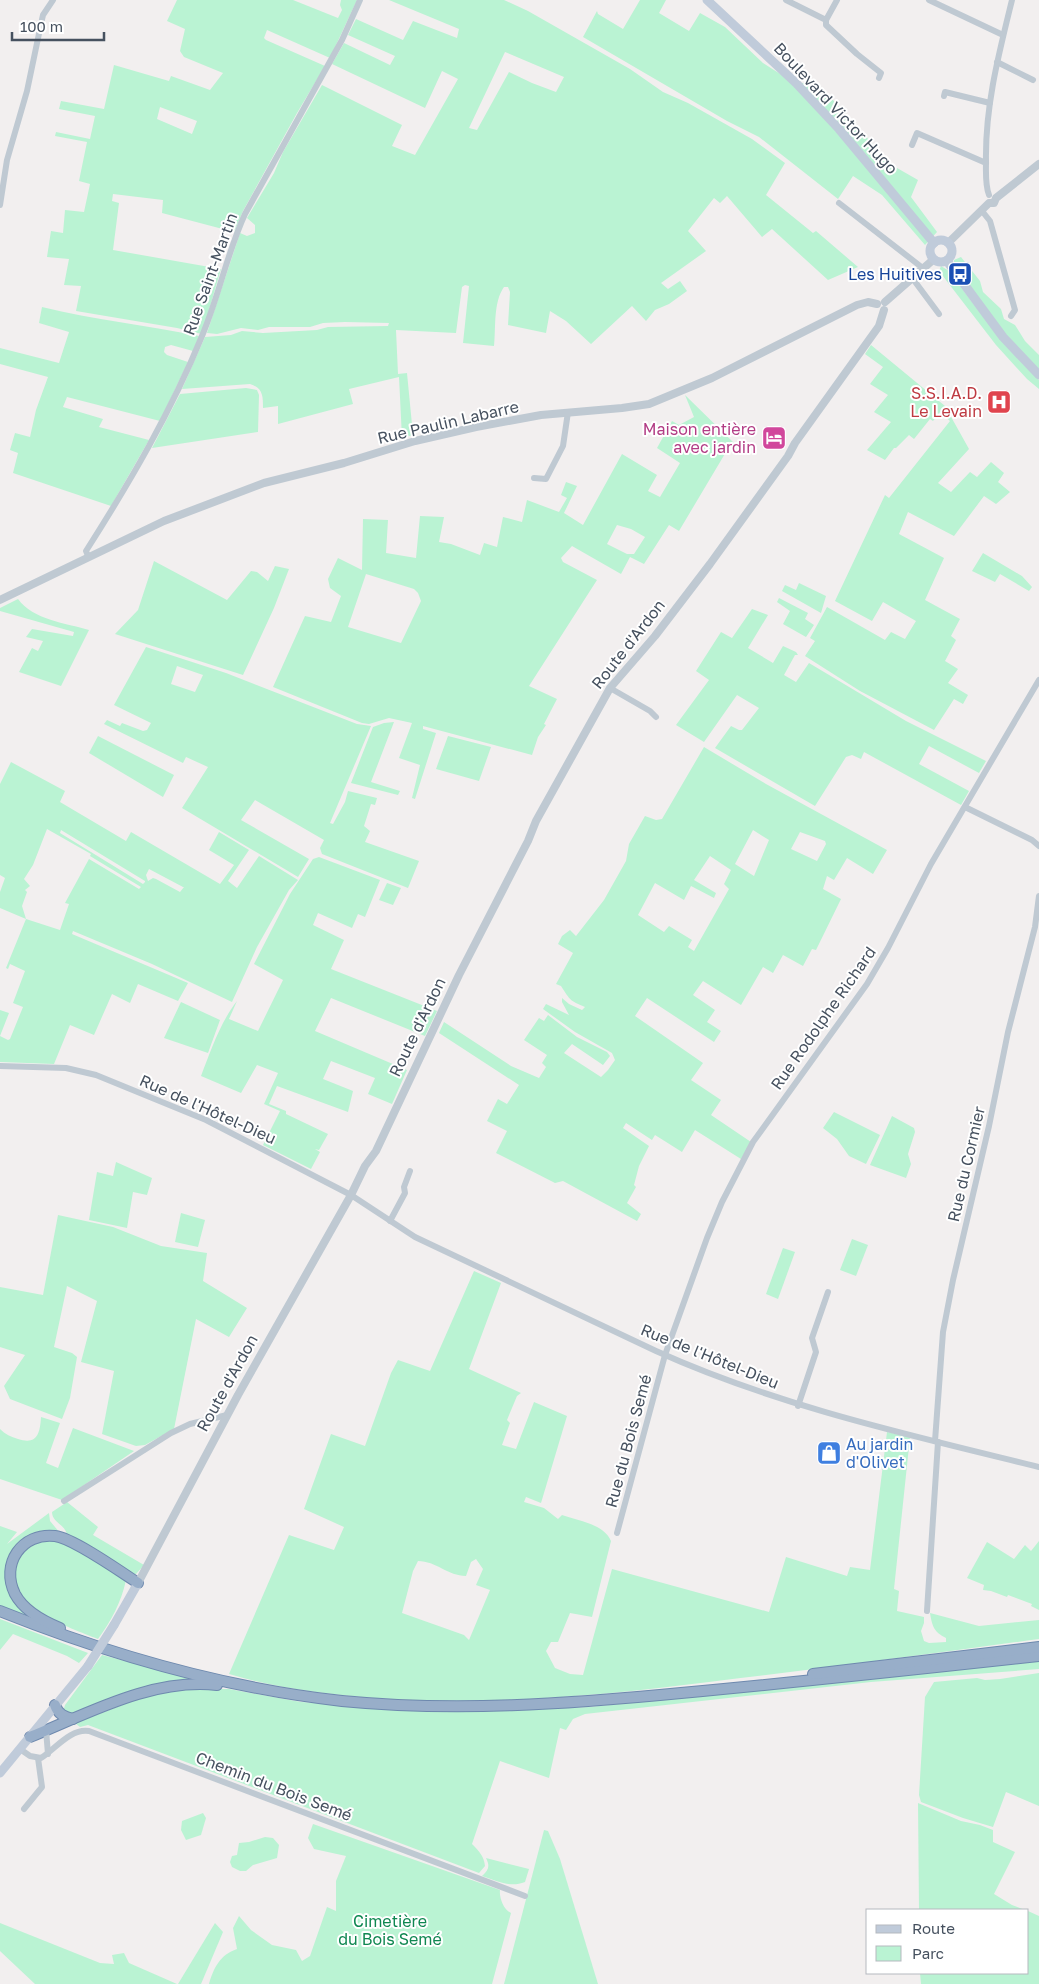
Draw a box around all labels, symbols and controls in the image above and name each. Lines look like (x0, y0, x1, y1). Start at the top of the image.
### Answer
scale bar (12, 10, 105, 42)
text: 100 m (20, 17, 63, 35)
street label: Boulevard Victor Hugo (770, 38, 902, 178)
street label: Rue Saint-Martin (179, 210, 241, 338)
bus stop icon: Les Huitives (947, 261, 973, 287)
place label: Les Huitives (848, 264, 942, 284)
place label: S.S.I.A.D. Le Levain (910, 383, 982, 421)
hospital icon: S.S.I.A.D. Le Levain (986, 389, 1012, 415)
street label: Rue Paulin Labarre (375, 396, 521, 448)
place label: Maison entière avec jardin (643, 419, 756, 457)
hotel icon: Maison entière avec jardin (761, 425, 787, 451)
street label: Route d'Ardon (587, 595, 669, 693)
street label: Rue Rodolphe Richard (766, 943, 880, 1093)
street label: Route d'Ardon (384, 974, 450, 1080)
street label: Rue de l'Hôtel-Dieu (137, 1070, 279, 1148)
street label: Rue du Cormier (943, 1104, 989, 1224)
street label: Rue de l'Hôtel-Dieu (638, 1319, 782, 1393)
street label: Route d'Ardon (192, 1331, 262, 1435)
street label: Rue du Bois Semé (601, 1372, 655, 1510)
place label: Au jardin d'Olivet (846, 1434, 913, 1472)
shop icon: Au jardin d'Olivet (816, 1440, 842, 1466)
street label: Chemin du Bois Semé (193, 1747, 355, 1825)
legend (866, 1909, 1029, 1974)
park label: Cimetière du Bois Semé (338, 1911, 442, 1949)
text: Route (912, 1919, 955, 1937)
text: Parc (912, 1944, 944, 1962)

